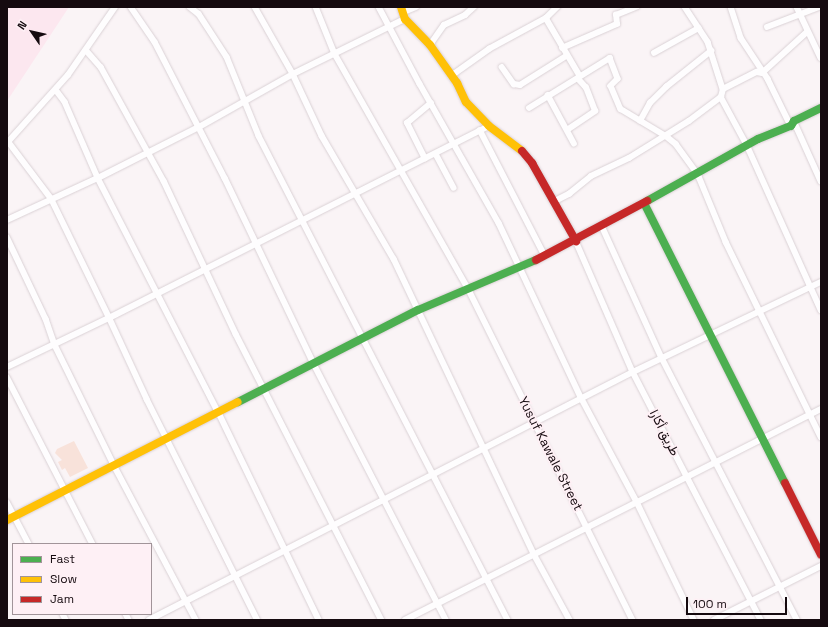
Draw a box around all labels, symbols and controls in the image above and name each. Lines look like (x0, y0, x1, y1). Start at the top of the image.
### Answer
north arrow (12, 12, 52, 52)
text: N (14, 18, 30, 32)
street label: Yusuf Kawale Street (514, 394, 586, 514)
street label: طريق أكارا (646, 407, 682, 459)
legend (12, 543, 152, 615)
text: Fast (50, 551, 75, 567)
text: Slow (50, 571, 77, 587)
scale bar (688, 589, 789, 615)
text: Jam (50, 591, 74, 607)
text: 100 m (693, 596, 727, 612)

